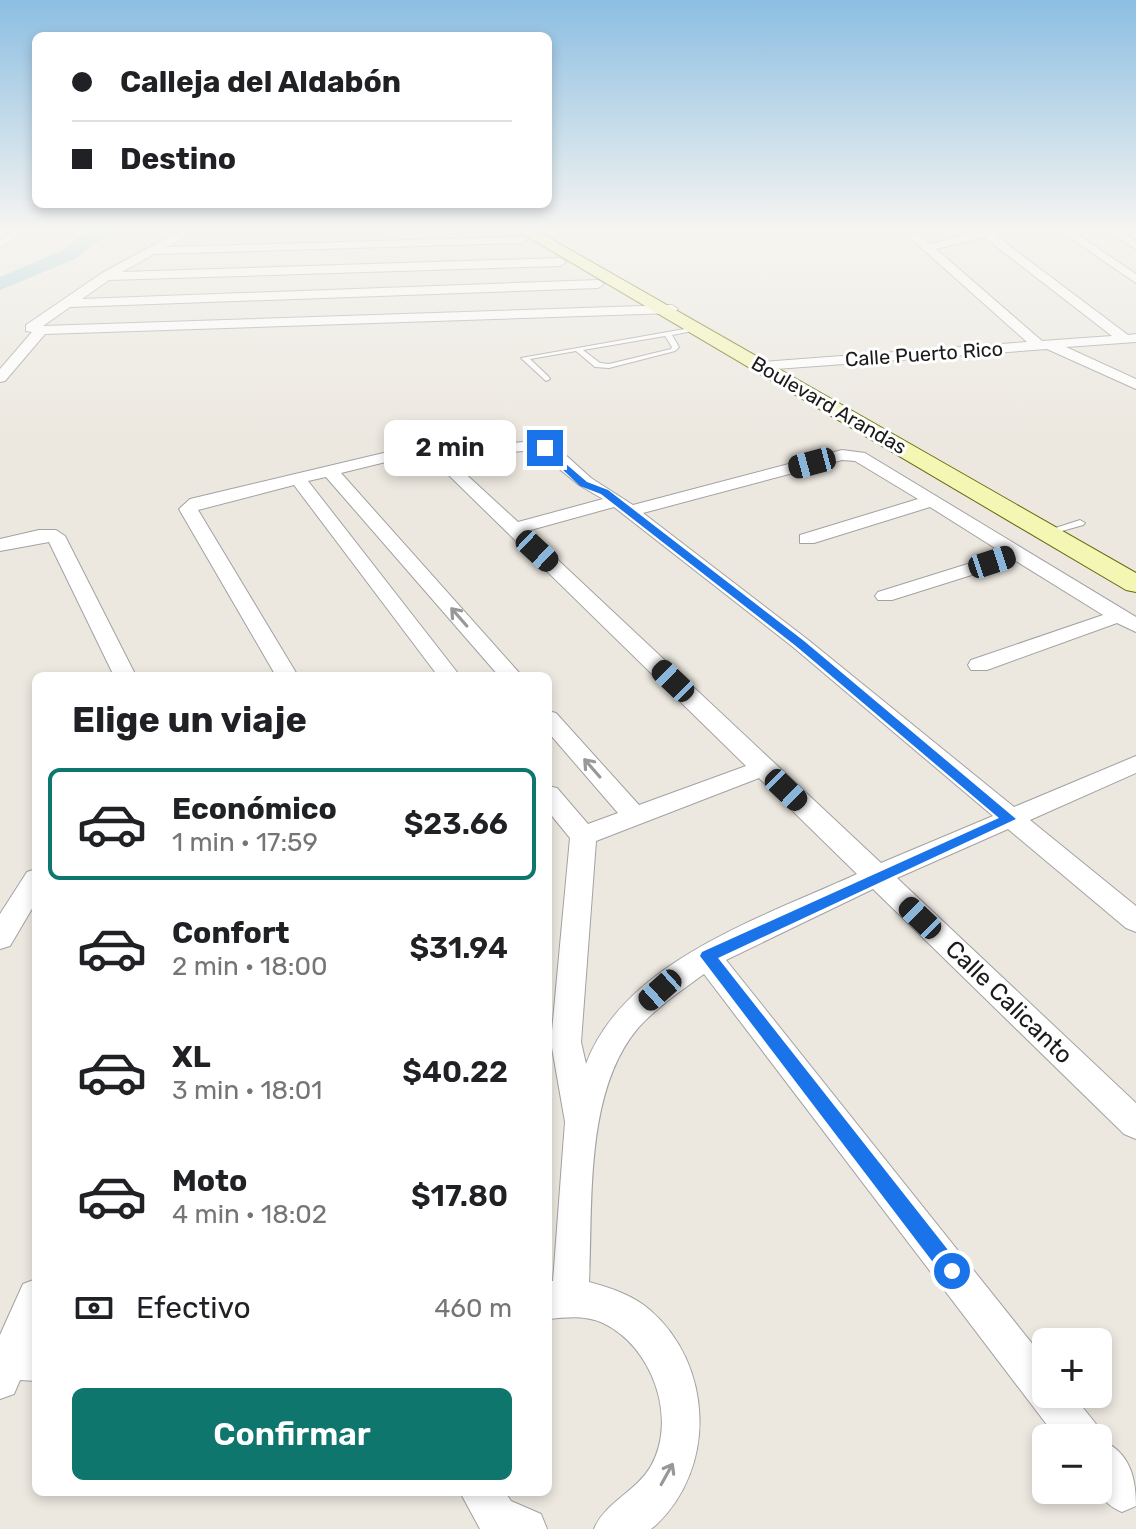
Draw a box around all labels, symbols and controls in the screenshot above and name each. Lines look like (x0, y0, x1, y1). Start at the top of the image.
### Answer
text: Calleja del Aldabón (120, 64, 401, 100)
text: Destino (120, 141, 236, 177)
street label: Calle Puerto Rico (844, 336, 1004, 372)
street label: Boulevard Arandas (747, 351, 911, 459)
callout: 2 min (385, 420, 517, 476)
route end (527, 430, 563, 466)
text: 2 min (415, 432, 485, 463)
car (786, 445, 838, 481)
car (511, 526, 563, 576)
car (965, 543, 1019, 581)
one-way arrow (451, 608, 469, 628)
car (647, 656, 699, 706)
text: Elige un viaje (72, 698, 307, 741)
one-way arrow (583, 758, 601, 778)
car (760, 765, 812, 815)
icon: car (76, 788, 148, 860)
text: Económico (172, 791, 337, 827)
text: $23.66 (404, 806, 508, 842)
text: 1 min · 17:59 (172, 827, 318, 858)
car (894, 893, 946, 943)
icon: car (76, 912, 148, 984)
text: Confort (172, 915, 290, 951)
text: $31.94 (409, 930, 508, 966)
street label: Calle Calicanto (940, 935, 1078, 1069)
text: 2 min · 18:00 (172, 951, 327, 982)
car (634, 965, 686, 1015)
icon: car (76, 1036, 148, 1108)
text: XL (172, 1039, 211, 1075)
text: $40.22 (402, 1054, 508, 1090)
text: 3 min · 18:01 (172, 1075, 322, 1106)
icon: car (76, 1160, 148, 1232)
text: Moto (172, 1163, 247, 1199)
text: $17.80 (411, 1178, 508, 1214)
text: 4 min · 18:02 (172, 1199, 327, 1230)
route start (934, 1253, 970, 1289)
icon: cash (72, 1286, 116, 1330)
text: Efectivo (136, 1290, 251, 1326)
text: 460 m (434, 1293, 512, 1324)
map controls (1032, 1328, 1112, 1504)
button: + (1032, 1328, 1112, 1408)
button: Confirmar (72, 1388, 512, 1480)
button: − (1032, 1424, 1112, 1504)
one-way arrow (660, 1462, 676, 1486)

